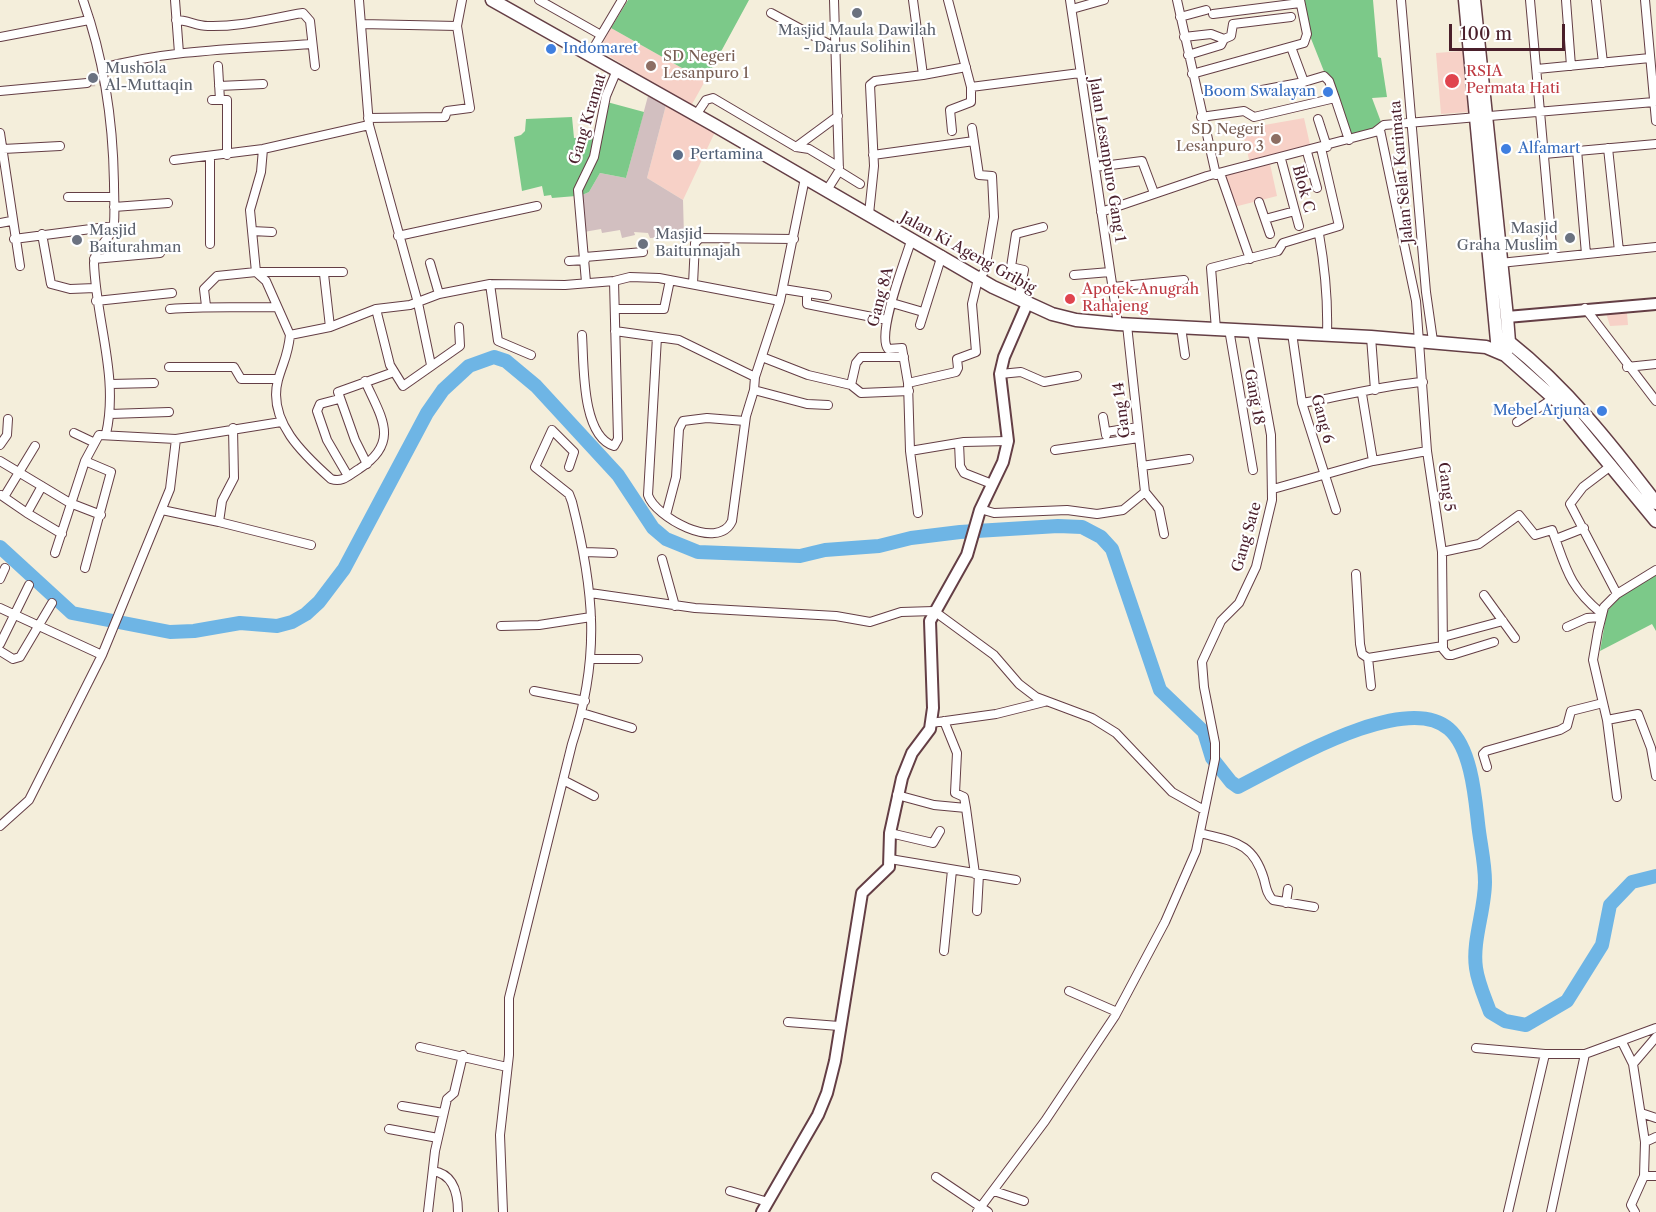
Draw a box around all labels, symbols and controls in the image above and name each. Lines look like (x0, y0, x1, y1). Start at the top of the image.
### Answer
marker: Masjid Maula Dawilah - Darus Solihin (850, 6, 864, 20)
scale bar (1452, 12, 1568, 50)
place label: Masjid Maula Dawilah - Darus Solihin (778, 22, 936, 57)
text: 100 m (1460, 23, 1512, 45)
place label: Indomaret (563, 40, 638, 58)
marker: Indomaret (544, 42, 558, 56)
place label: SD Negeri Lesanpuro 1 (663, 48, 749, 83)
marker: SD Negeri Lesanpuro 1 (644, 59, 658, 73)
place label: Mushola Al-Muttaqin (105, 60, 193, 95)
place label: RSIA Permata Hati (1466, 63, 1560, 98)
marker: Mushola Al-Muttaqin (86, 71, 100, 85)
street label: Gang Kramat (566, 71, 610, 167)
marker: RSIA Permata Hati (1443, 72, 1461, 90)
street label: Jalan Lesanpuro Gang 1 (1085, 76, 1129, 244)
place label: Boom Swalayan (1203, 83, 1316, 101)
marker: Boom Swalayan (1321, 85, 1335, 99)
street label: Jalan Selat Karimata (1387, 100, 1417, 244)
place label: SD Negeri Lesanpuro 3 (1176, 121, 1264, 156)
marker: SD Negeri Lesanpuro 3 (1269, 132, 1283, 146)
place label: Alfamart (1518, 140, 1580, 158)
marker: Alfamart (1499, 142, 1513, 156)
place label: Pertamina (690, 146, 763, 164)
marker: Pertamina (671, 148, 685, 162)
street label: Blok C (1288, 163, 1318, 215)
street label: Jalan Ki Ageng Gribig (897, 208, 1039, 298)
place label: Masjid Graha Muslim (1457, 220, 1558, 255)
place label: Masjid Baiturahman (89, 222, 181, 257)
place label: Masjid Baitunnajah (655, 226, 741, 261)
marker: Masjid Graha Muslim (1563, 231, 1577, 245)
marker: Masjid Baiturahman (70, 233, 84, 247)
marker: Masjid Baitunnajah (636, 237, 650, 251)
street label: Gang 8A (864, 265, 898, 329)
place label: Apotek Anugrah Rahajeng (1082, 281, 1199, 316)
marker: Apotek Anugrah Rahajeng (1063, 292, 1077, 306)
street label: Gang 18 (1240, 368, 1268, 426)
street label: Gang 14 (1110, 381, 1134, 439)
street label: Gang 6 (1307, 392, 1337, 446)
place label: Mebel Arjuna (1493, 402, 1590, 420)
marker: Mebel Arjuna (1595, 404, 1609, 418)
street label: Gang 5 (1434, 461, 1458, 513)
street label: Gang Sate (1228, 500, 1266, 574)

